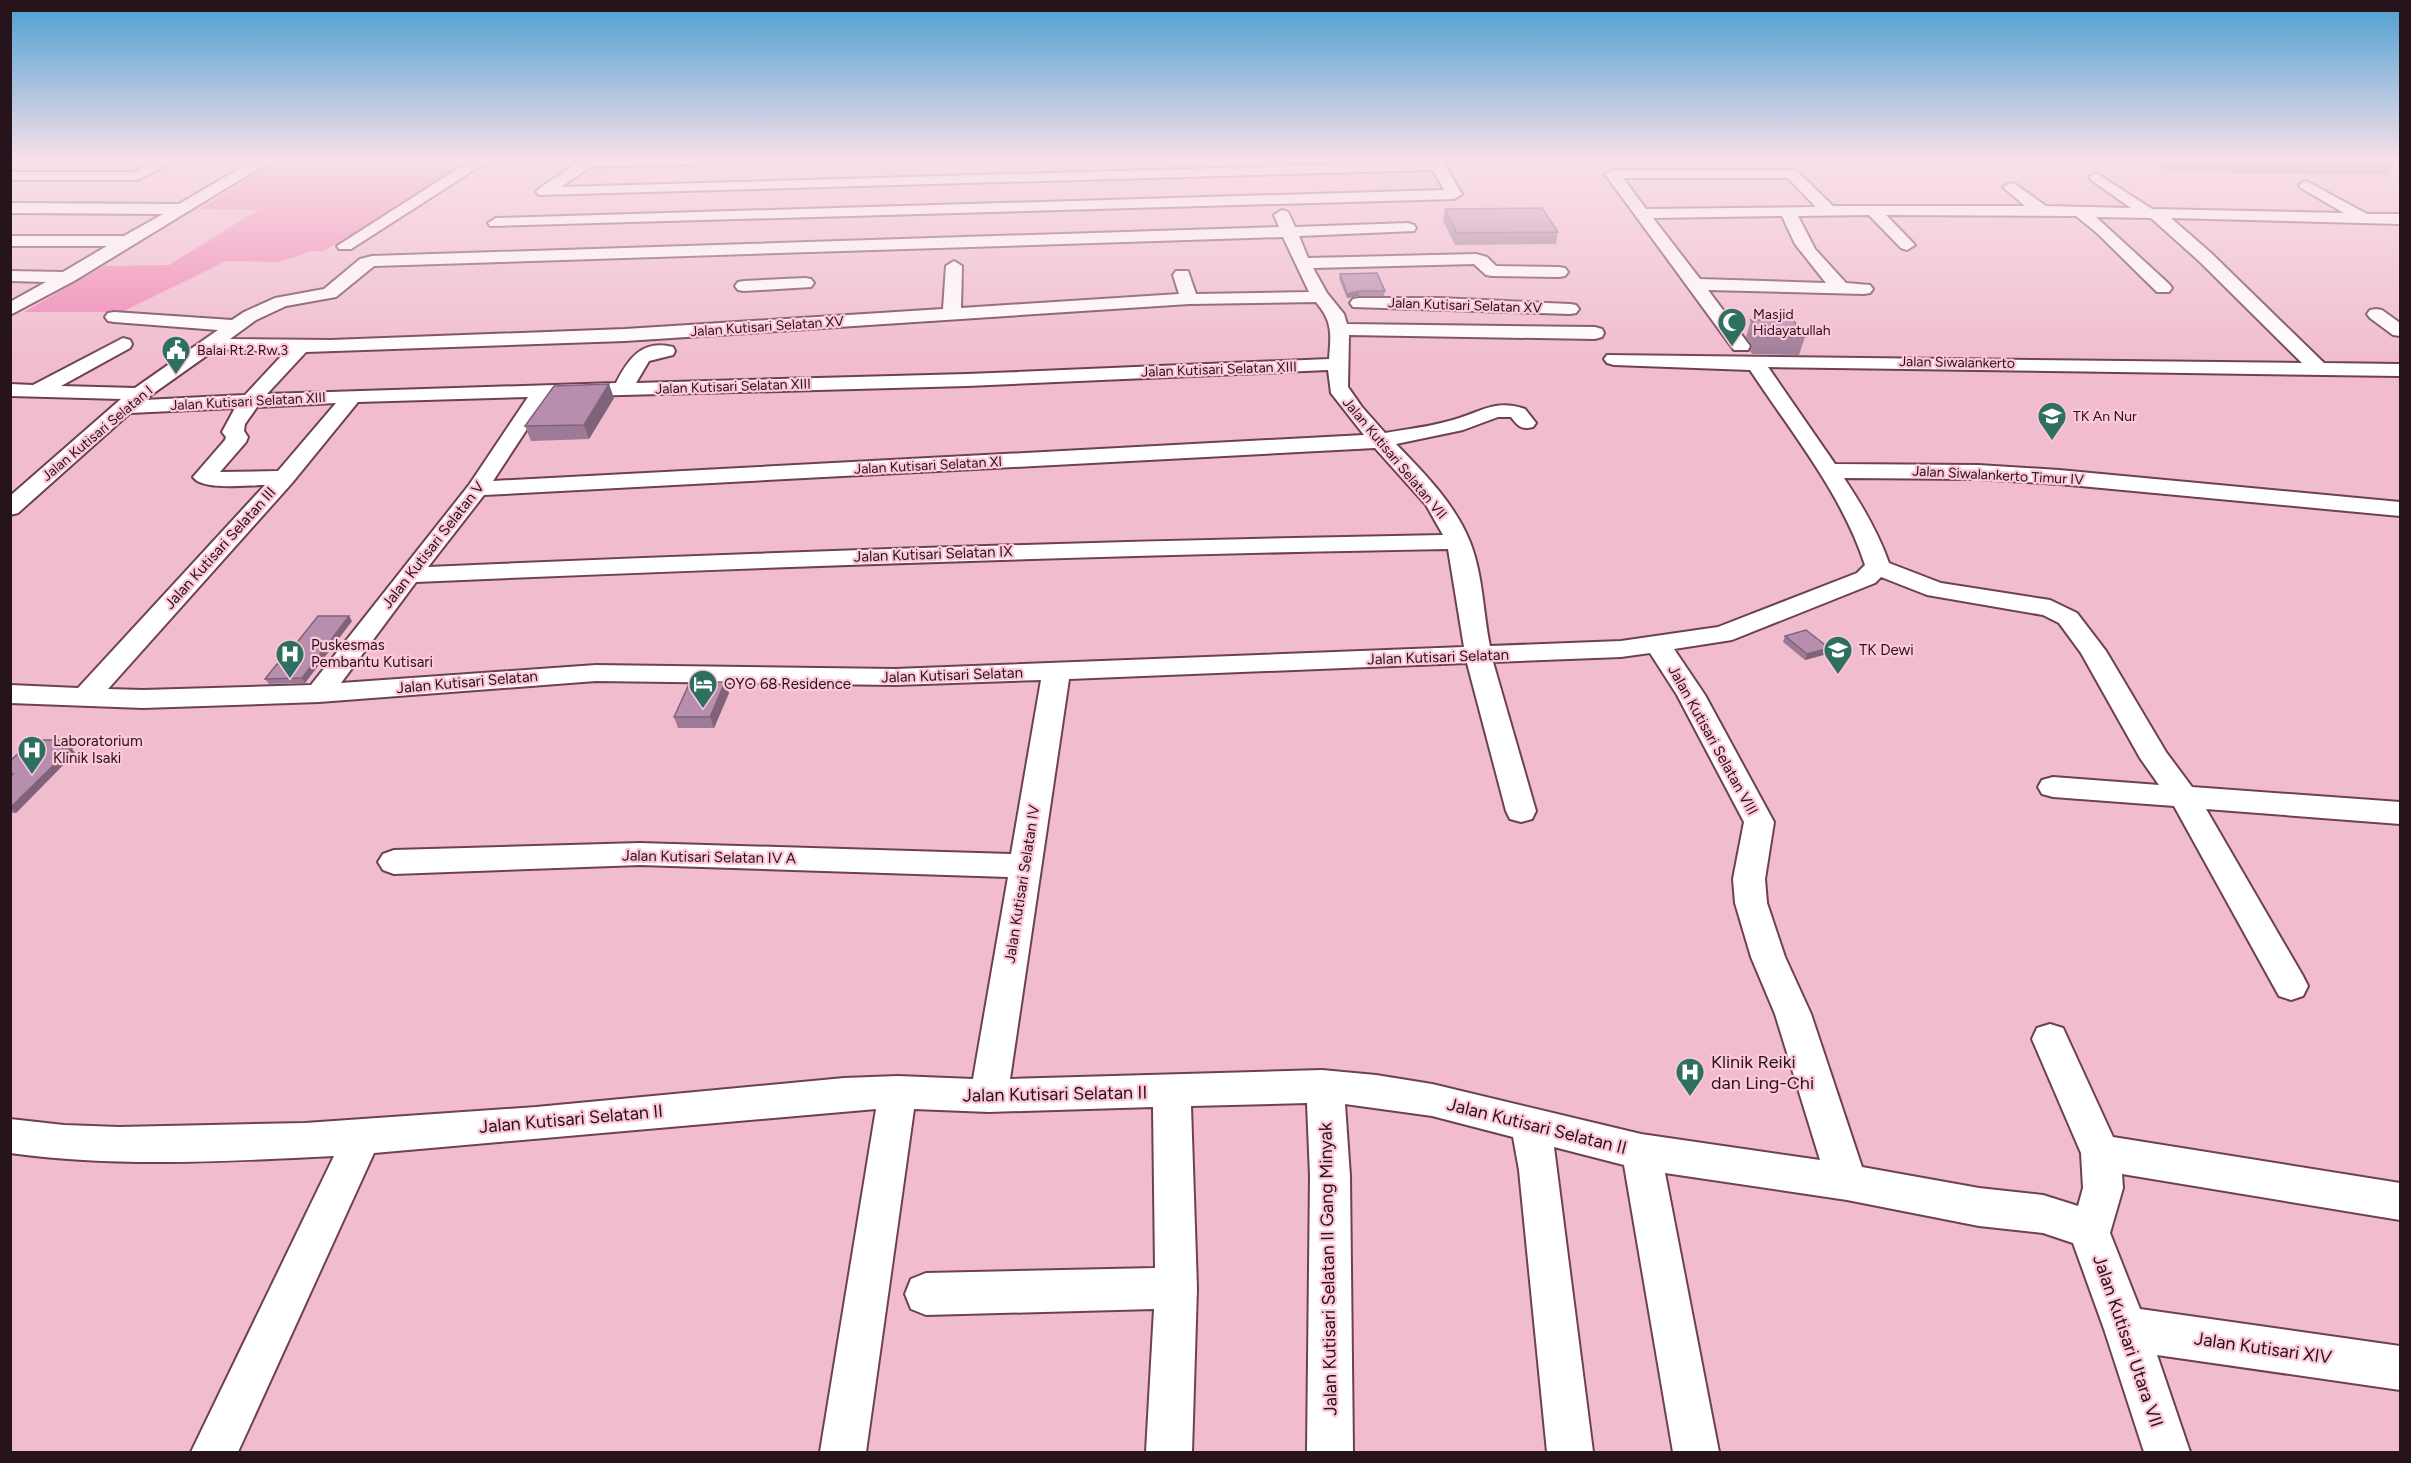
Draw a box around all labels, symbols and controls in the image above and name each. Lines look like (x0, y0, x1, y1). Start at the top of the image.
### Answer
street label: Jalan Kutisari Selatan XV (1388, 294, 1543, 317)
mosque icon: Masjid Hidayatullah (1716, 306, 1748, 348)
place label: Masjid Hidayatullah (1753, 306, 1831, 339)
street label: Jalan Kutisari Selatan XV (690, 313, 845, 340)
public building icon: Balai Rt.2 Rw.3 (160, 334, 192, 376)
place label: Balai Rt.2 Rw.3 (197, 342, 288, 359)
street label: Jalan Siwalankerto (1899, 353, 2015, 372)
street label: Jalan Kutisari Selatan XIII (1141, 358, 1297, 381)
street label: Jalan Kutisari Selatan XIII (655, 375, 811, 398)
street label: Jalan Kutisari Selatan I (38, 382, 156, 485)
street label: Jalan Kutisari Selatan XIII (170, 389, 326, 414)
street label: Jalan Kutisari Selatan VII (1339, 394, 1450, 522)
school or university icon: TK An Nur (2036, 400, 2068, 442)
place label: TK An Nur (2073, 408, 2137, 425)
street label: Jalan Kutisari Selatan XI (854, 453, 1003, 478)
street label: Jalan Siwalankerto Timur IV (1912, 463, 2085, 489)
street label: Jalan Kutisari Selatan V (378, 478, 488, 612)
street label: Jalan Kutisari Selatan III (161, 483, 279, 613)
street label: Jalan Kutisari Selatan IX (853, 542, 1014, 566)
school or university icon: TK Dewi (1822, 634, 1854, 676)
place label: Puskesmas Pembantu Kutisari (311, 636, 433, 671)
hospital icon: Puskesmas Pembantu Kutisari (274, 638, 306, 680)
place label: TK Dewi (1859, 641, 1914, 659)
street label: Jalan Kutisari Selatan (1367, 646, 1509, 668)
street label: Jalan Kutisari Selatan VIII (1664, 662, 1762, 818)
street label: Jalan Kutisari Selatan (881, 664, 1023, 686)
street label: Jalan Kutisari Selatan (396, 667, 538, 697)
hotel icon: OYO 68 Residence (687, 668, 719, 710)
place label: OYO 68 Residence (724, 675, 851, 693)
place label: Laboratorium Klinik Isaki (53, 732, 143, 767)
hospital icon: Laboratorium Klinik Isaki (16, 734, 48, 776)
street label: Jalan Kutisari Selatan IV (1001, 803, 1044, 964)
street label: Jalan Kutisari Selatan IV A (622, 846, 796, 868)
place label: Klinik Reiki dan Ling-Chi (1711, 1051, 1814, 1094)
hospital icon: Klinik Reiki dan Ling-Chi (1674, 1056, 1706, 1098)
street label: Jalan Kutisari Selatan II (963, 1081, 1147, 1107)
street label: Jalan Kutisari Selatan II (1445, 1093, 1629, 1159)
street label: Jalan Kutisari Selatan II (478, 1100, 664, 1138)
street label: Jalan Kutisari Selatan II Gang Minyak (1314, 1122, 1342, 1416)
street label: Jalan Kutisari Utara VII (2088, 1252, 2168, 1430)
street label: Jalan Kutisari XIV (2193, 1327, 2334, 1369)

